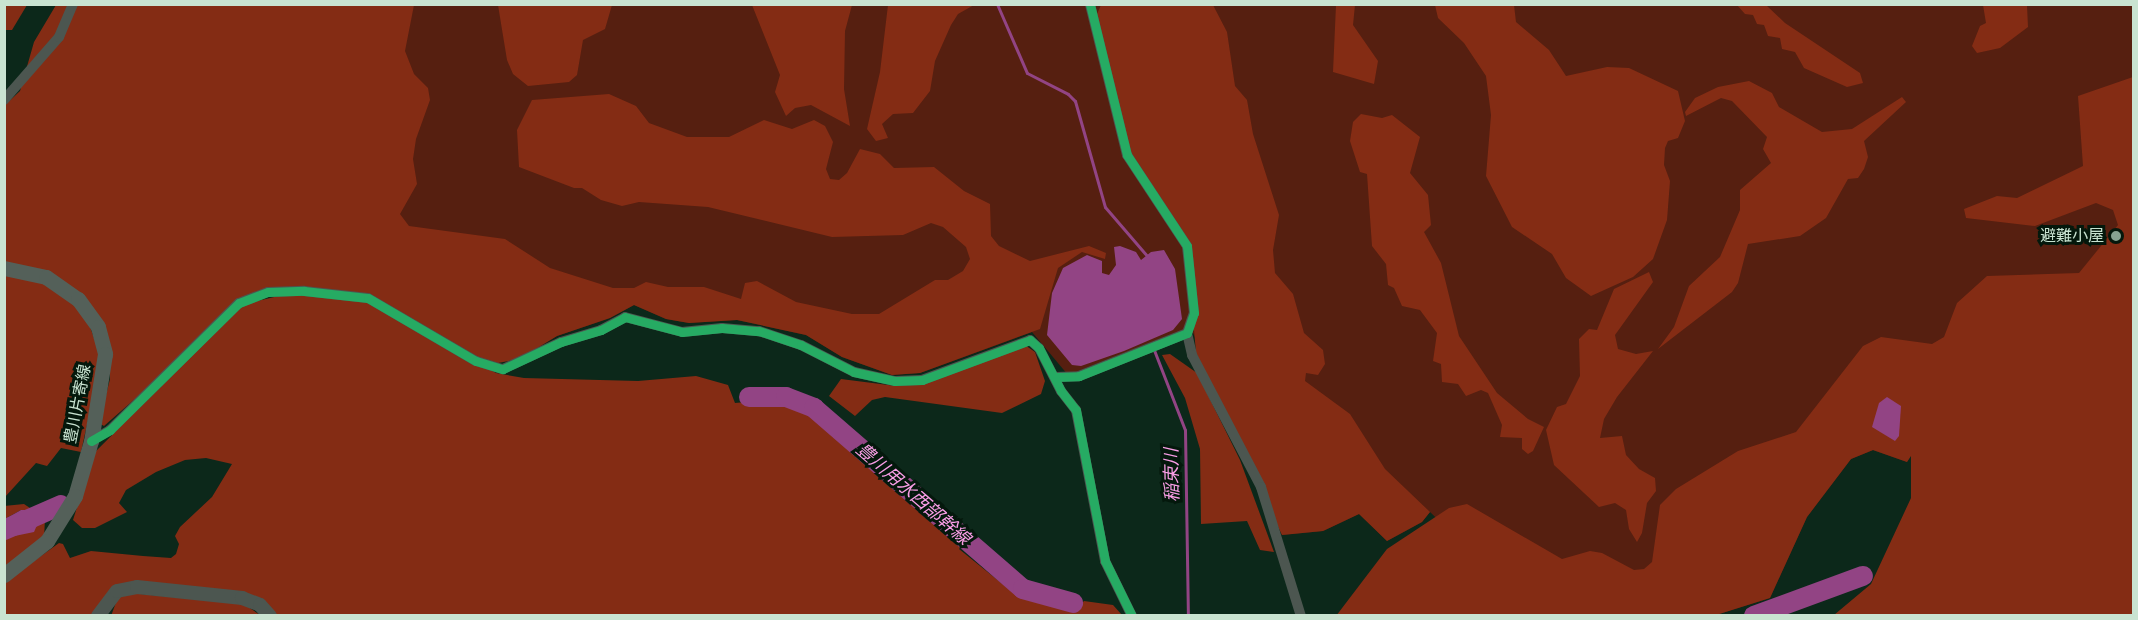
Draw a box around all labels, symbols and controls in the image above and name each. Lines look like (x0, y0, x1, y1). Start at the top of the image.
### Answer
place label: 避難小屋 (2040, 226, 2104, 246)
marker: 避難小屋 (2109, 229, 2123, 243)
street label: 豊川片寄線 (61, 363, 95, 445)
water label: 豊川用水西部幹線 (852, 439, 974, 549)
water label: 稲束川 (1161, 448, 1183, 502)

